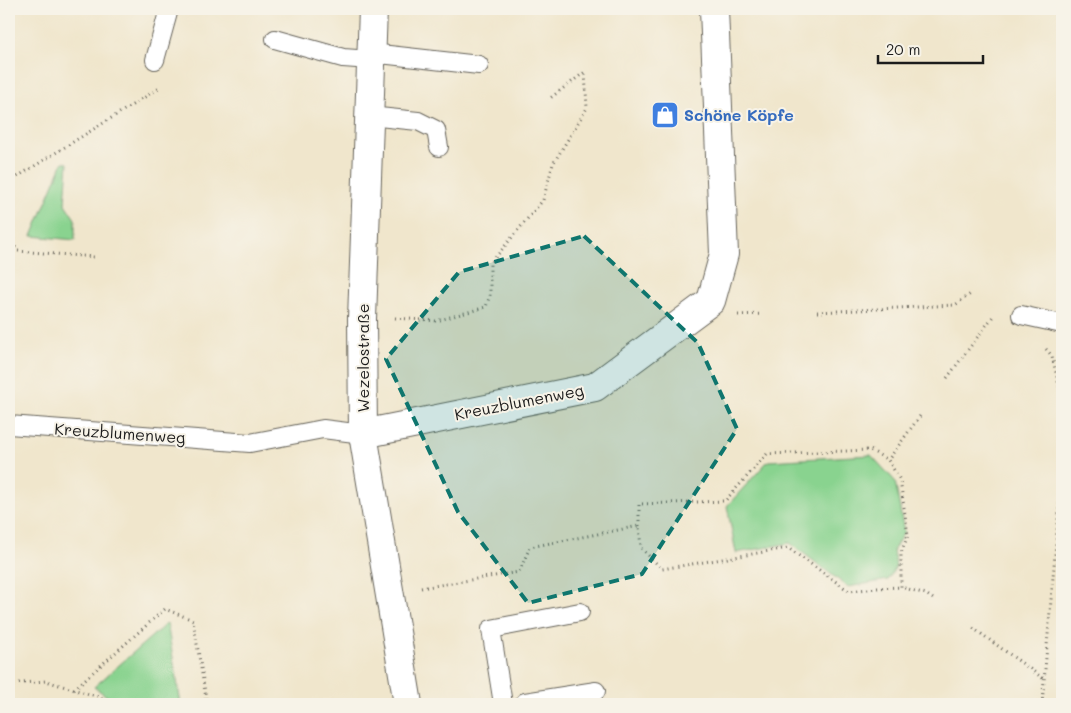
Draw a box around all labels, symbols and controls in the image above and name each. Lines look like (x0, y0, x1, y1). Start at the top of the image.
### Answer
scale bar (878, 32, 984, 64)
text: 20 m (886, 39, 920, 59)
shop icon: Schöne Köpfe (650, 100, 680, 130)
place label: Schöne Köpfe (684, 104, 794, 125)
street label: Wezelostraße (352, 303, 373, 413)
street label: Kreuzblumenweg (452, 379, 585, 424)
street label: Kreuzblumenweg (54, 417, 186, 448)

